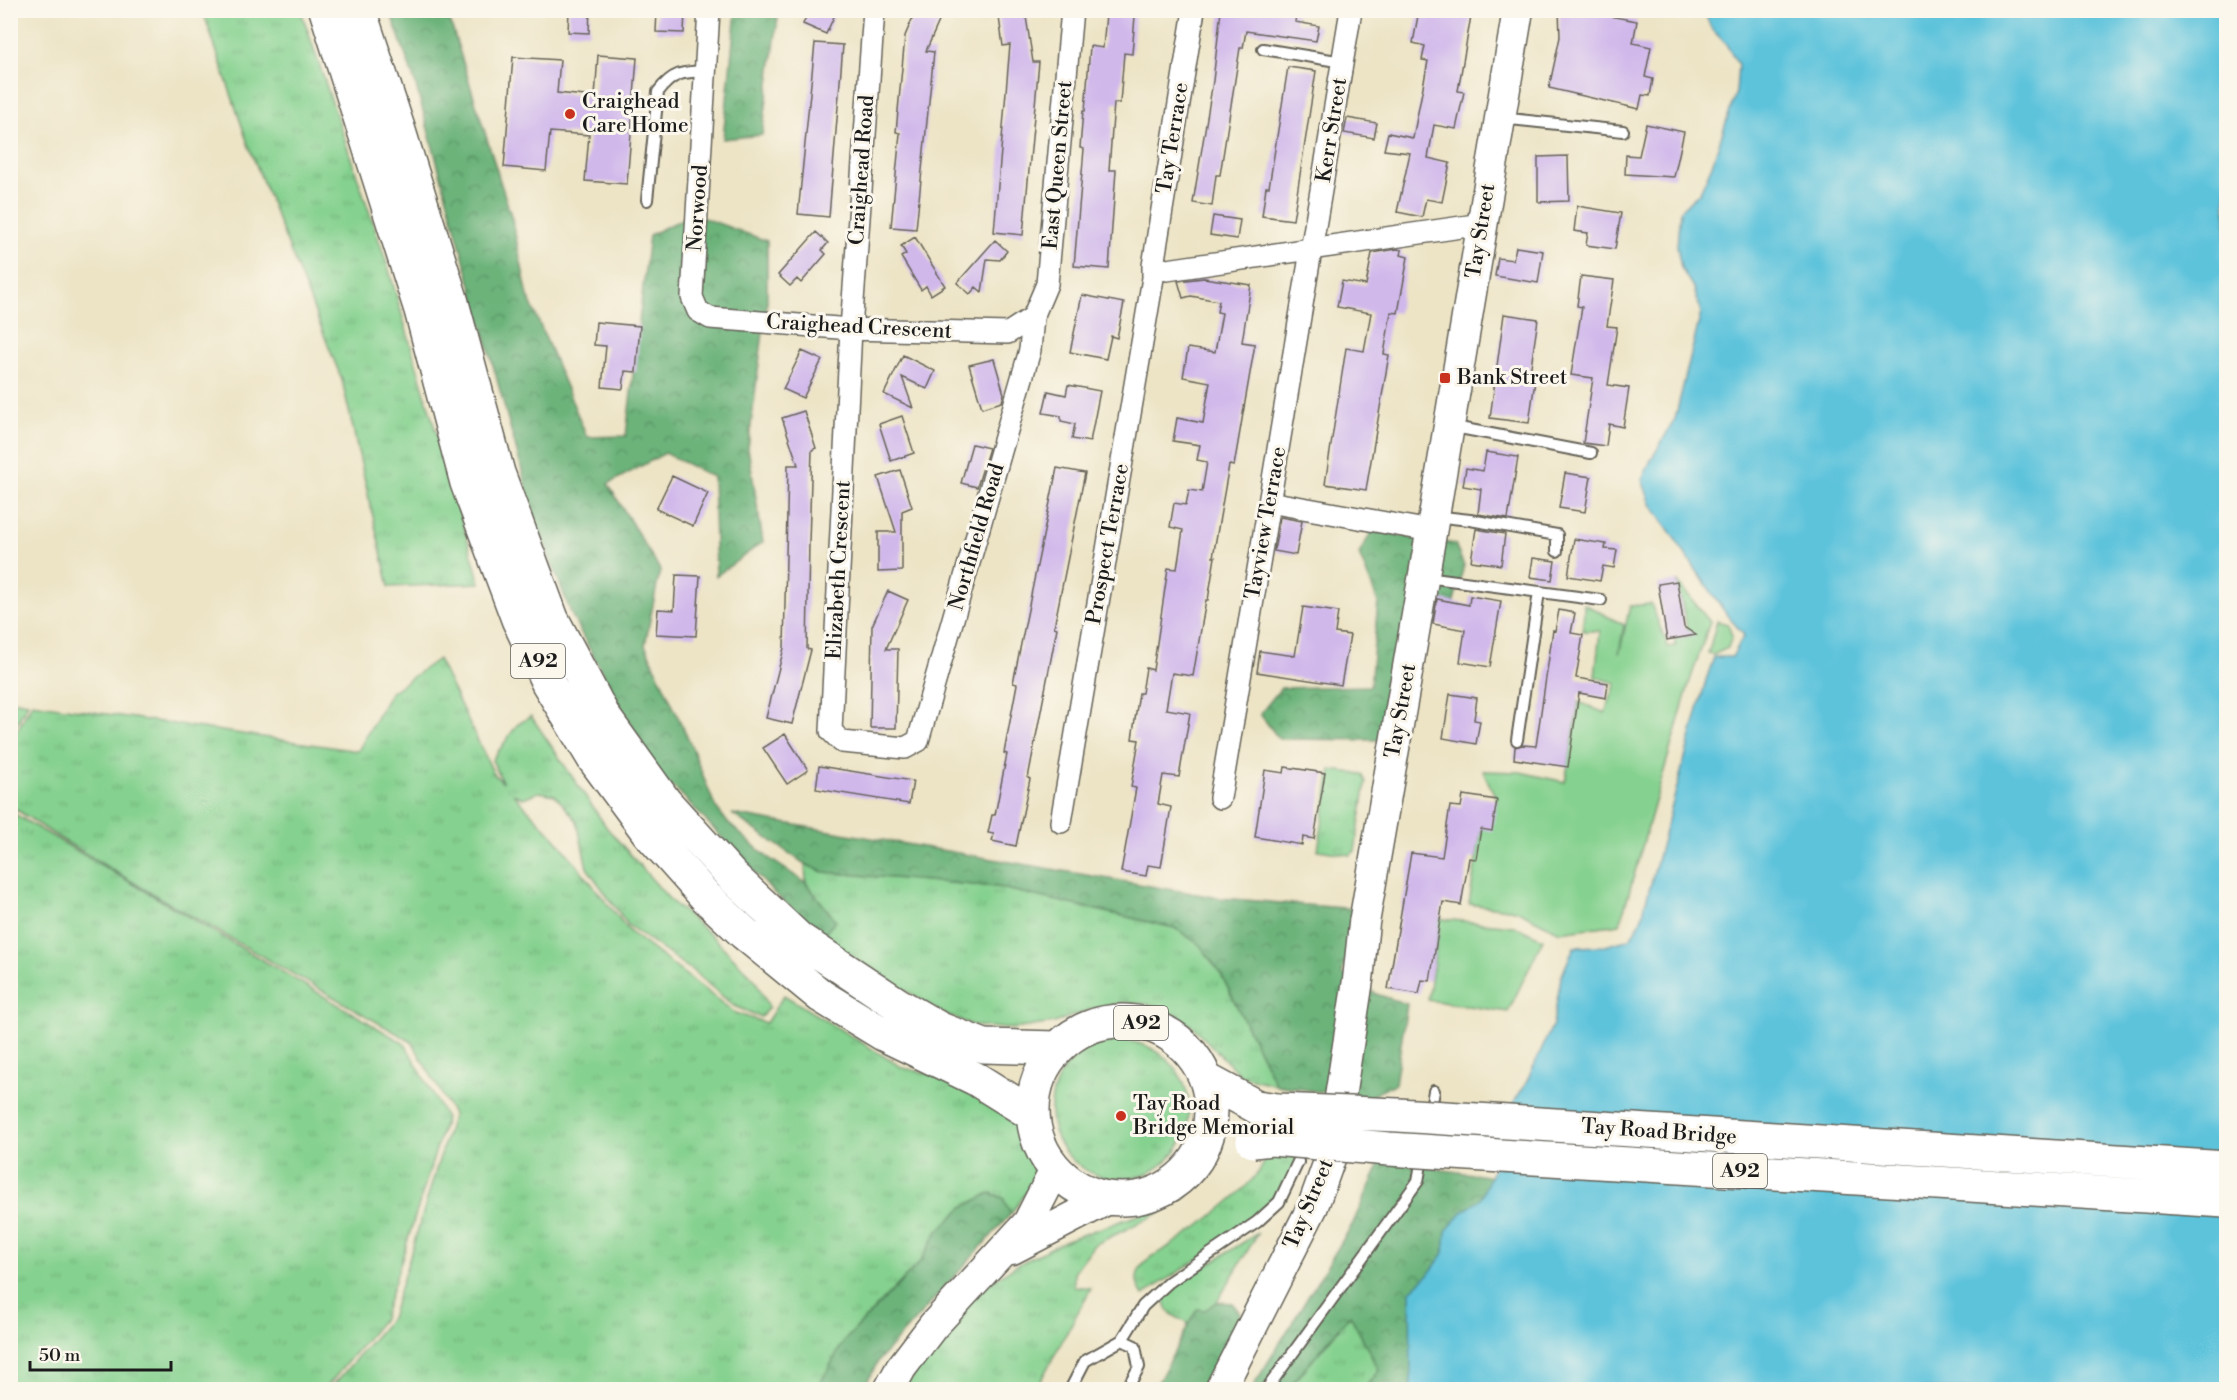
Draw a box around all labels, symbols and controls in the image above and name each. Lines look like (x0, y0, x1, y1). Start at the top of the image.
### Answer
street label: Kerr Street (1311, 75, 1353, 184)
street label: East Queen Street (1038, 79, 1078, 251)
street label: Tay Terrace (1151, 80, 1195, 196)
place label: Craighead Care Home (582, 89, 689, 139)
street label: Craighead Road (844, 94, 880, 246)
marker: Craighead Care Home (563, 107, 577, 121)
street label: Norwood (682, 164, 714, 252)
street label: Tay Street (1461, 181, 1501, 280)
street label: Craighead Crescent (765, 309, 953, 345)
place label: Bank Street (1456, 365, 1568, 391)
marker: Bank Street (1438, 371, 1452, 385)
street label: Tayview Terrace (1240, 445, 1292, 601)
street label: Northfield Road (944, 460, 1010, 613)
street label: Prospect Terrace (1081, 461, 1135, 627)
street label: Elizabeth Crescent (821, 479, 857, 660)
road number: A92 (511, 644, 565, 678)
street label: Tay Street (1380, 661, 1422, 760)
road number: A92 (1114, 1006, 1168, 1040)
place label: Tay Road Bridge Memorial (1132, 1091, 1294, 1141)
marker: Tay Road Bridge Memorial (1114, 1109, 1128, 1123)
street label: Tay Road Bridge (1580, 1114, 1738, 1150)
street label: Tay Street (1278, 1154, 1340, 1253)
road number: A92 (1713, 1154, 1767, 1188)
scale bar (30, 1334, 171, 1372)
text: 50 m (39, 1344, 81, 1367)

